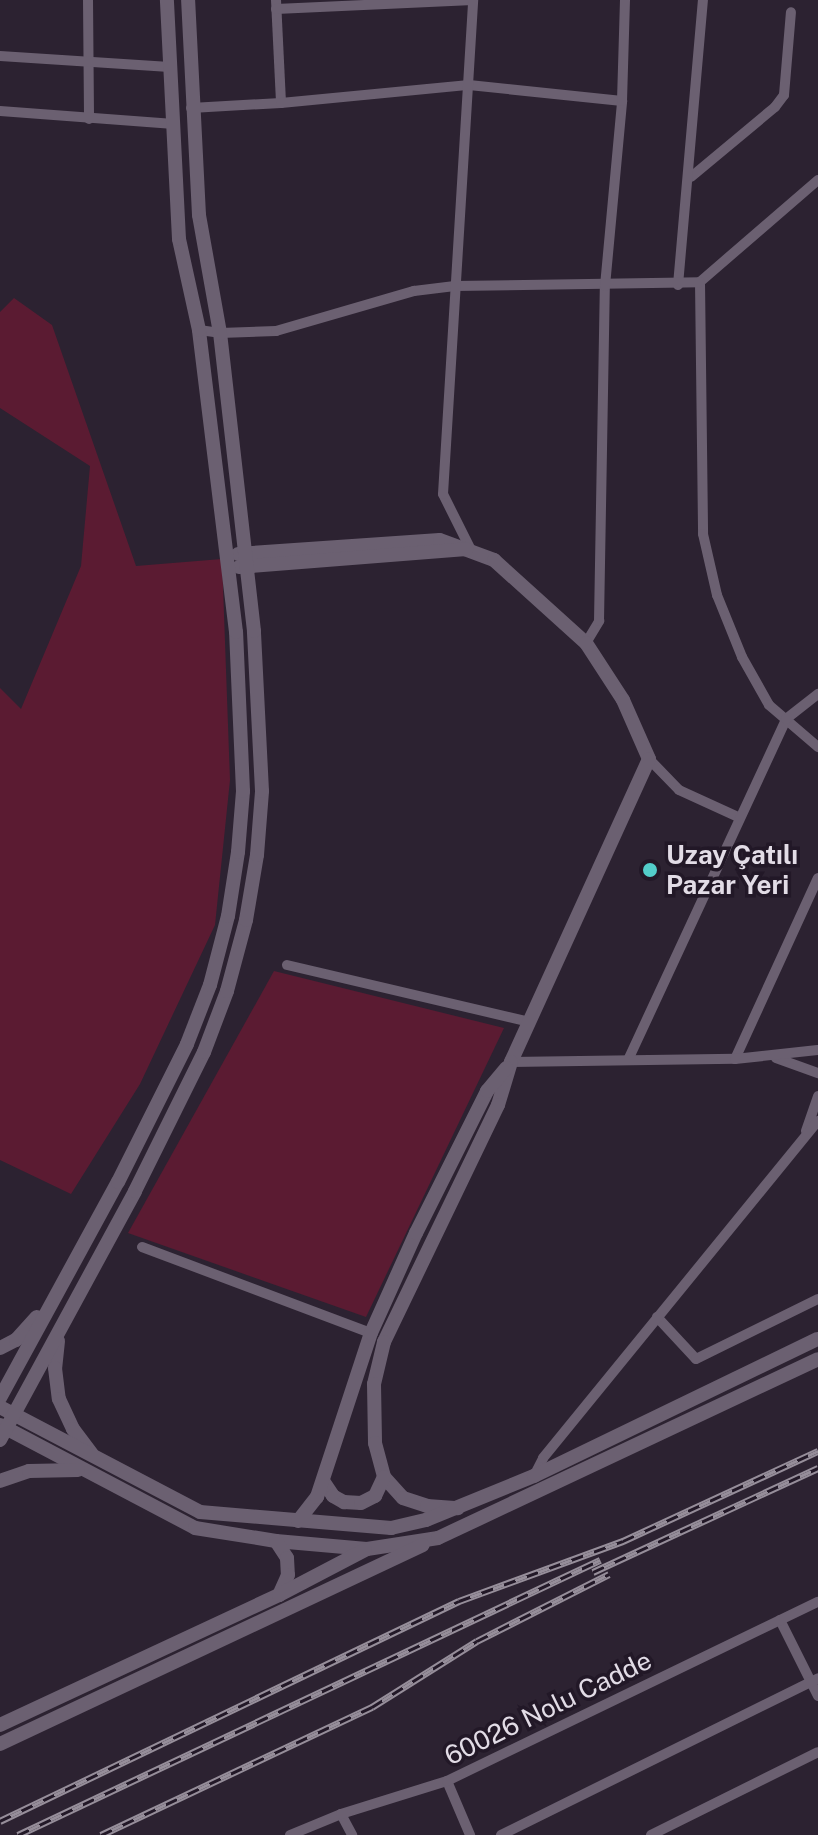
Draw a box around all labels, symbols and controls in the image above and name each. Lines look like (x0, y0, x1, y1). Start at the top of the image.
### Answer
place label: Uzay Çatılı Pazar Yeri (666, 839, 798, 900)
marker: Uzay Çatılı Pazar Yeri (641, 861, 659, 879)
street label: 60026 Nolu Cadde (439, 1644, 657, 1772)

